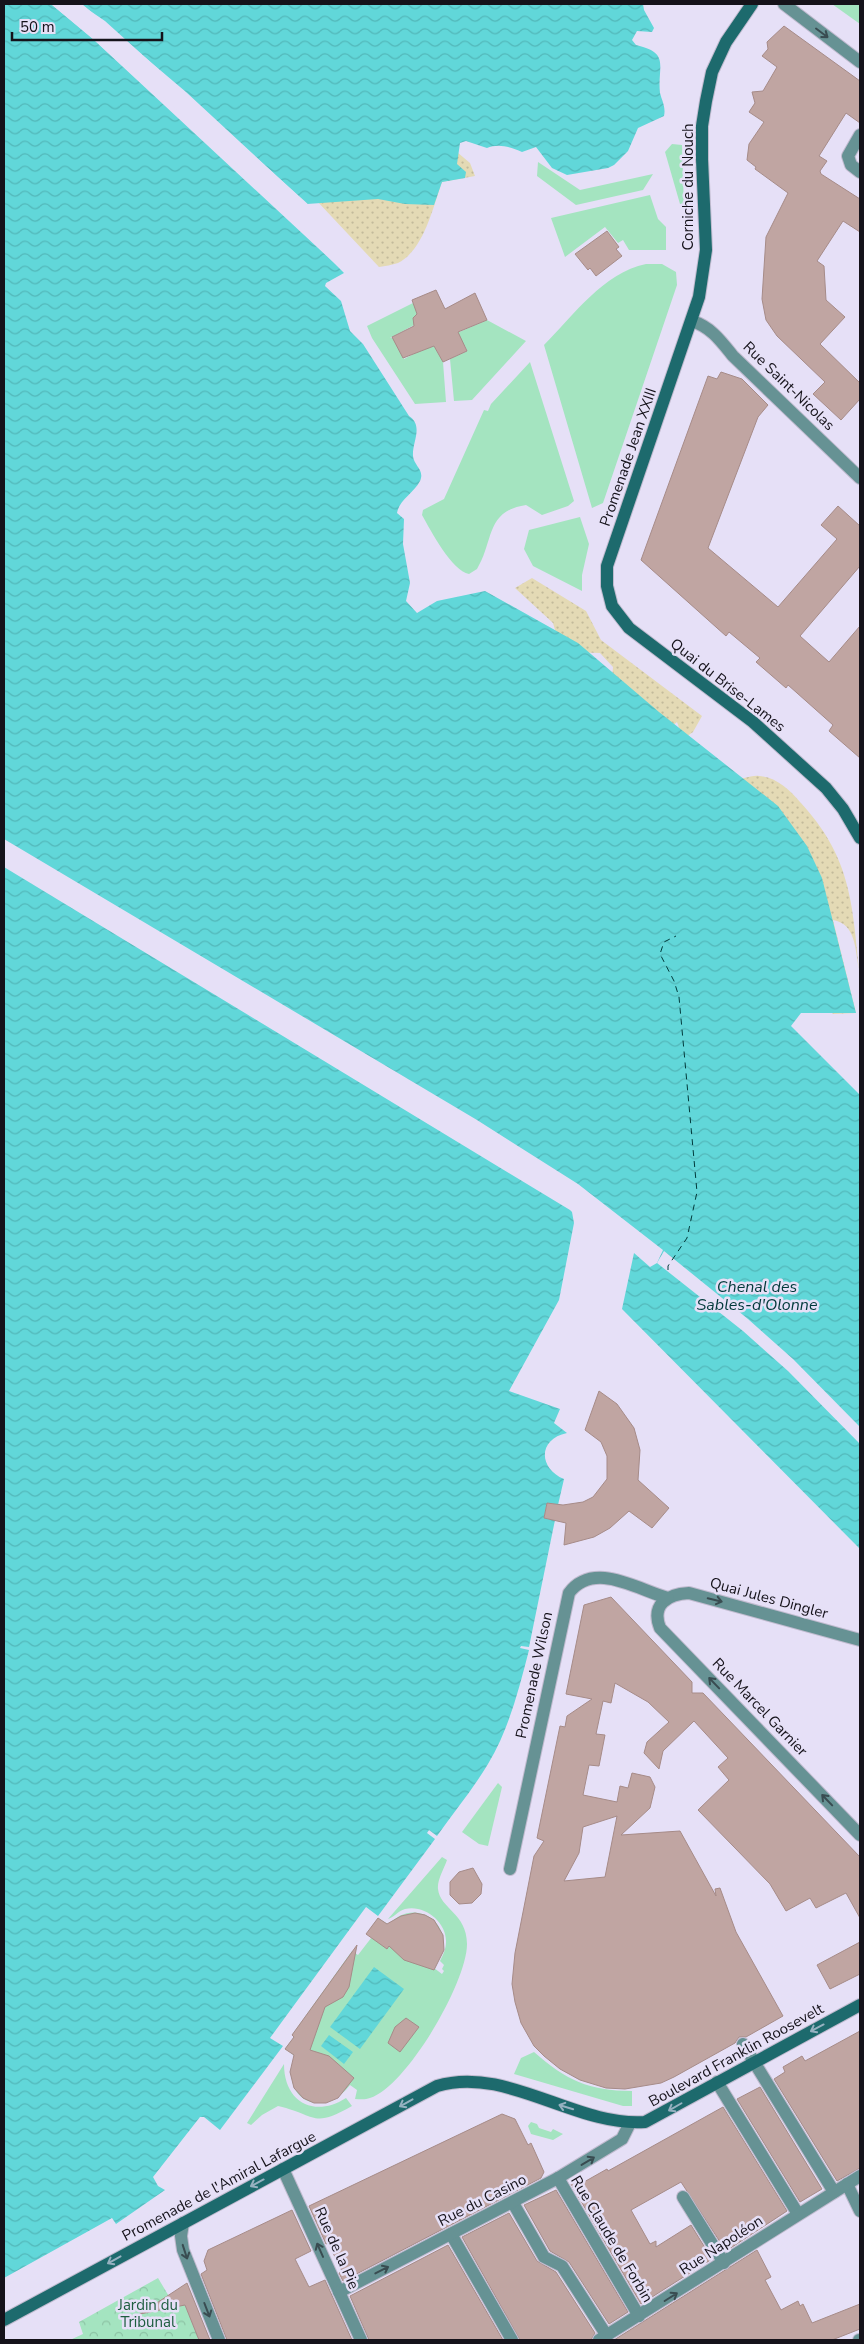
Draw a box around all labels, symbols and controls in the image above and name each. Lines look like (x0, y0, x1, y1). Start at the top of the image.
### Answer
scale bar (12, 10, 162, 42)
text: 50 m (20, 17, 55, 37)
one-way arrow (815, 27, 828, 38)
street label: Corniche du Nouch (678, 124, 698, 250)
street label: Rue Saint-Nicolas (739, 337, 839, 435)
street label: Promenade Jean XXIII (595, 385, 661, 529)
street label: Quai du Brise-Lames (666, 634, 790, 736)
water label: Chenal des Sables-d'Olonne (697, 1276, 818, 1316)
street label: Quai Jules Dingler (708, 1573, 831, 1624)
one-way arrow (707, 1595, 723, 1605)
street label: Promenade Wilson (511, 1610, 557, 1740)
street label: Rue Marcel Garnier (708, 1654, 812, 1761)
one-way arrow (708, 1677, 720, 1689)
one-way arrow (821, 1794, 833, 1806)
street label: Boulevard Franklin Roosevelt (645, 1998, 828, 2111)
one-way arrow (810, 2024, 825, 2033)
one-way arrow (398, 2098, 413, 2108)
one-way arrow (558, 2101, 574, 2111)
one-way arrow (669, 2102, 683, 2112)
street label: Promenade de l'Amiral Lafargue (119, 2126, 319, 2246)
one-way arrow (580, 2155, 594, 2165)
street label: Rue du Casino (434, 2169, 530, 2231)
street label: Rue Claude de Forbin (566, 2172, 658, 2306)
one-way arrow (249, 2178, 264, 2188)
street label: Rue de la Pie (310, 2204, 364, 2292)
street label: Rue Napoléon (675, 2211, 767, 2279)
one-way arrow (315, 2243, 324, 2258)
one-way arrow (181, 2244, 190, 2260)
one-way arrow (107, 2256, 121, 2266)
one-way arrow (375, 2265, 390, 2275)
one-way arrow (663, 2291, 677, 2301)
park label: Jardin du Tribunal (117, 2295, 178, 2332)
one-way arrow (203, 2302, 212, 2318)

